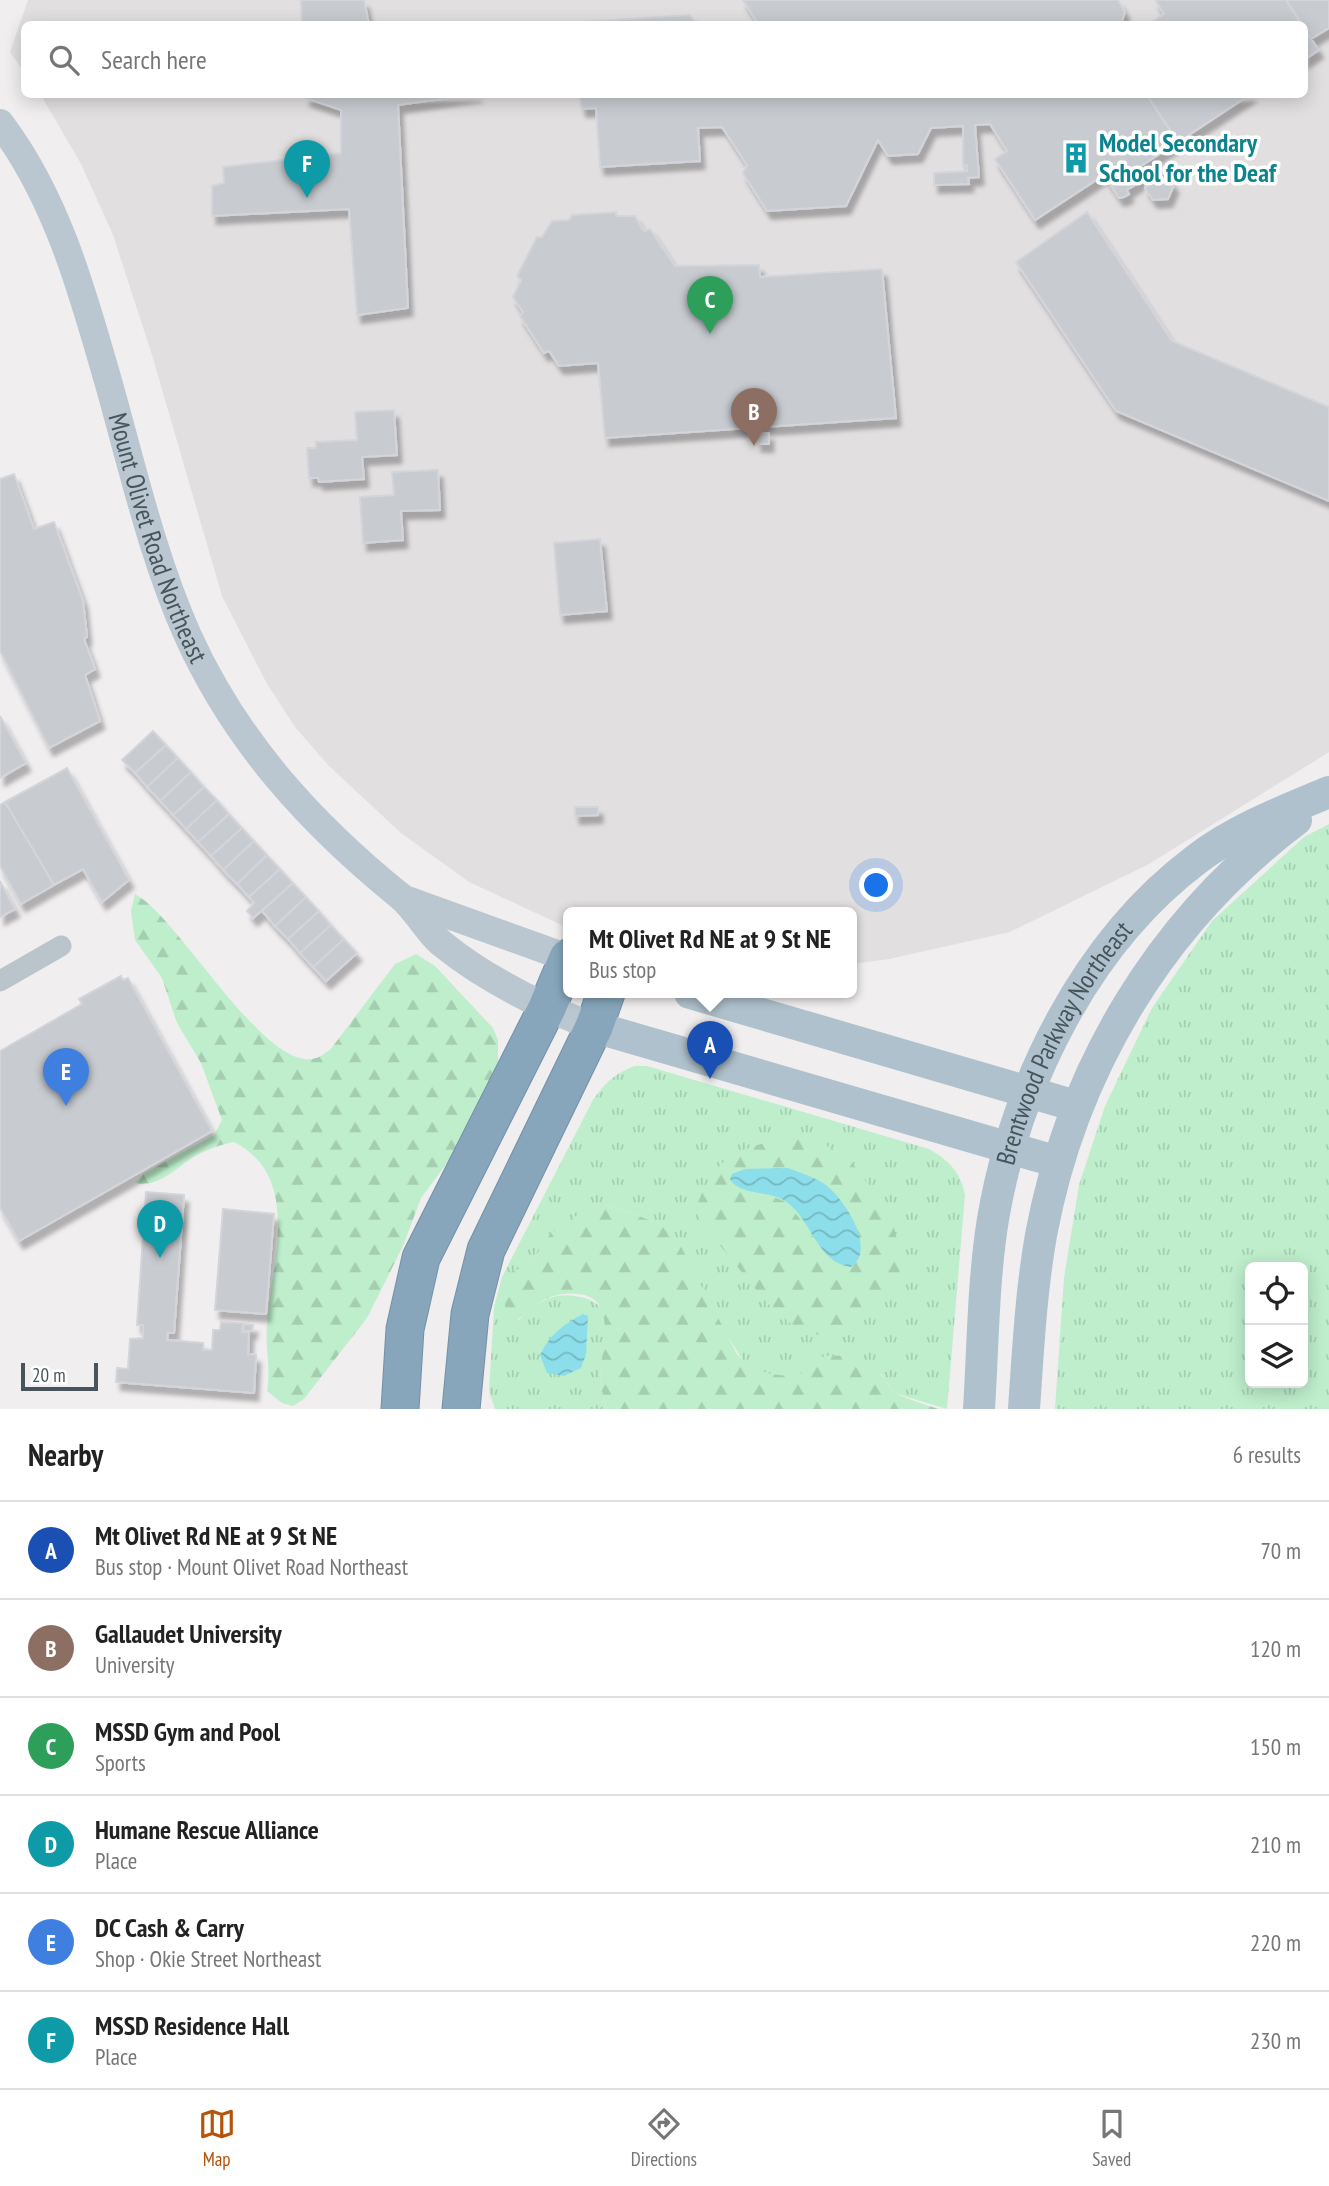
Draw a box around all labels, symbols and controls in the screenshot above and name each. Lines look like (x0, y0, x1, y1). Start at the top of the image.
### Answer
search box (21, 21, 1308, 98)
icon: search (45, 41, 83, 79)
text: Search here (101, 43, 207, 76)
place label: Model Secondary School for the Deaf (1099, 126, 1278, 189)
pin: F (284, 140, 330, 198)
building icon: Model Secondary School for the Deaf (1059, 141, 1093, 175)
pin: C (687, 276, 733, 334)
pin: B (731, 388, 777, 446)
street label: Mount Olivet Road Northeast (102, 409, 215, 668)
your location (859, 868, 893, 902)
popup (563, 907, 857, 998)
street label: Brentwood Parkway Northeast (988, 914, 1139, 1168)
text: Mt Olivet Rd NE at 9 St NE (589, 922, 831, 955)
text: Bus stop (589, 955, 656, 984)
pin: A (687, 1021, 733, 1079)
pin: E (43, 1048, 89, 1106)
pin: D (137, 1200, 183, 1258)
map controls (1245, 1262, 1308, 1388)
button: locate (1245, 1262, 1308, 1325)
button: layers (1245, 1325, 1308, 1388)
scale bar (21, 1360, 98, 1392)
text: 20 m (32, 1363, 66, 1387)
text: Nearby (28, 1435, 103, 1474)
text: 6 results (1233, 1440, 1301, 1469)
text: Mt Olivet Rd NE at 9 St NE (95, 1519, 337, 1552)
text: A (45, 1536, 57, 1565)
text: 70 m (1260, 1536, 1301, 1565)
text: Bus stop · Mount Olivet Road Northeast (95, 1552, 408, 1581)
text: Gallaudet University (95, 1617, 282, 1650)
text: B (45, 1634, 57, 1663)
text: 120 m (1250, 1634, 1301, 1663)
text: University (95, 1650, 174, 1679)
text: MSSD Gym and Pool (95, 1715, 280, 1748)
text: C (46, 1732, 56, 1761)
text: 150 m (1250, 1732, 1301, 1761)
text: Sports (95, 1748, 146, 1777)
text: Humane Rescue Alliance (95, 1813, 319, 1846)
text: D (45, 1830, 57, 1859)
text: 210 m (1250, 1830, 1301, 1859)
text: Place (95, 1846, 137, 1875)
text: DC Cash & Carry (95, 1911, 244, 1944)
text: E (46, 1928, 56, 1957)
text: 220 m (1250, 1928, 1301, 1957)
text: Shop · Okie Street Northeast (95, 1944, 321, 1973)
text: MSSD Residence Hall (95, 2009, 289, 2042)
text: F (46, 2026, 56, 2055)
text: 230 m (1250, 2026, 1301, 2055)
text: Place (95, 2042, 137, 2071)
tab: Map (198, 2105, 236, 2171)
tab: Directions (631, 2105, 697, 2171)
tab: Saved (1092, 2105, 1131, 2171)

